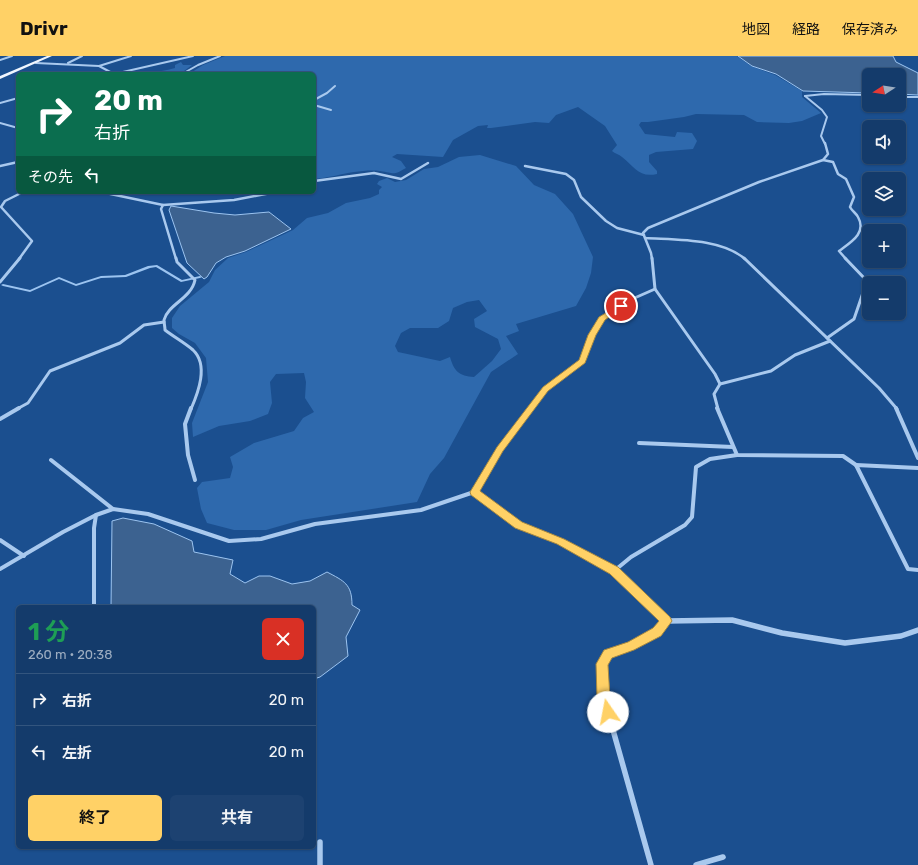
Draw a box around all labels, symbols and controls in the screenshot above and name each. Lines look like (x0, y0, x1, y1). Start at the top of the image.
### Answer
text: Drivr (20, 17, 68, 40)
text: 地図 (742, 21, 770, 38)
text: 経路 (792, 21, 820, 38)
text: 保存済み (842, 21, 898, 38)
north arrow (862, 68, 906, 112)
map controls (862, 68, 906, 320)
text: 20 m (94, 84, 163, 117)
icon: right (28, 88, 80, 140)
button: sound (862, 120, 906, 164)
text: 右折 (94, 122, 130, 144)
icon: left (81, 164, 103, 186)
text: その先 (28, 168, 73, 186)
button: layers (862, 172, 906, 216)
button: + (862, 224, 906, 268)
button: − (862, 276, 906, 320)
pin (604, 289, 638, 323)
icon: arrive (610, 295, 632, 317)
text: 1 分 (28, 618, 69, 646)
button: close (262, 618, 304, 660)
text: 260 m · 20:38 (28, 647, 112, 662)
icon: right (28, 689, 50, 711)
text: 20 m (269, 691, 304, 709)
position arrow (587, 691, 629, 733)
text: 右折 (62, 692, 92, 710)
icon: left (28, 741, 50, 763)
text: 20 m (269, 743, 304, 761)
text: 左折 (62, 744, 92, 762)
button: 終了 (28, 795, 162, 841)
button: 共有 (170, 795, 304, 841)

